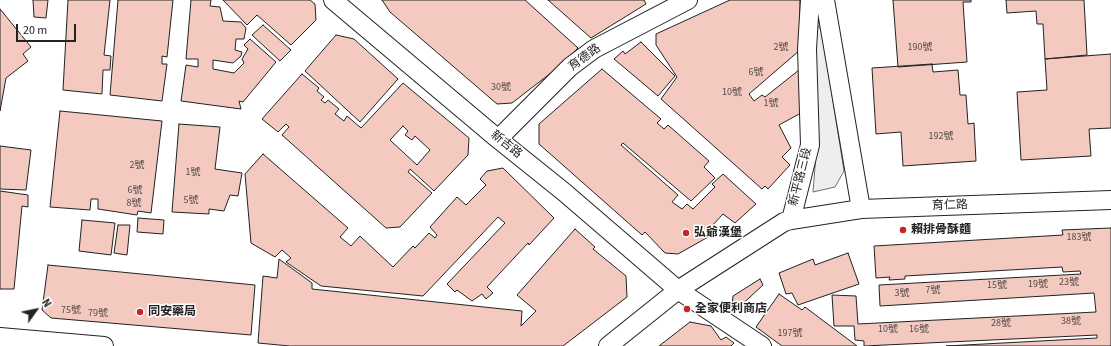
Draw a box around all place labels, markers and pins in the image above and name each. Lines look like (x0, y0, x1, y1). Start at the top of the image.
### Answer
place label: 賴排骨酥麵 (911, 223, 971, 237)
marker: 賴排骨酥麵 (898, 225, 908, 235)
place label: 弘爺漢堡 (694, 226, 742, 240)
marker: 弘爺漢堡 (681, 228, 691, 238)
place label: 全家便利商店 (695, 302, 767, 316)
marker: 全家便利商店 (682, 304, 692, 314)
place label: 同安藥局 (148, 305, 196, 319)
marker: 同安藥局 (135, 307, 145, 317)

